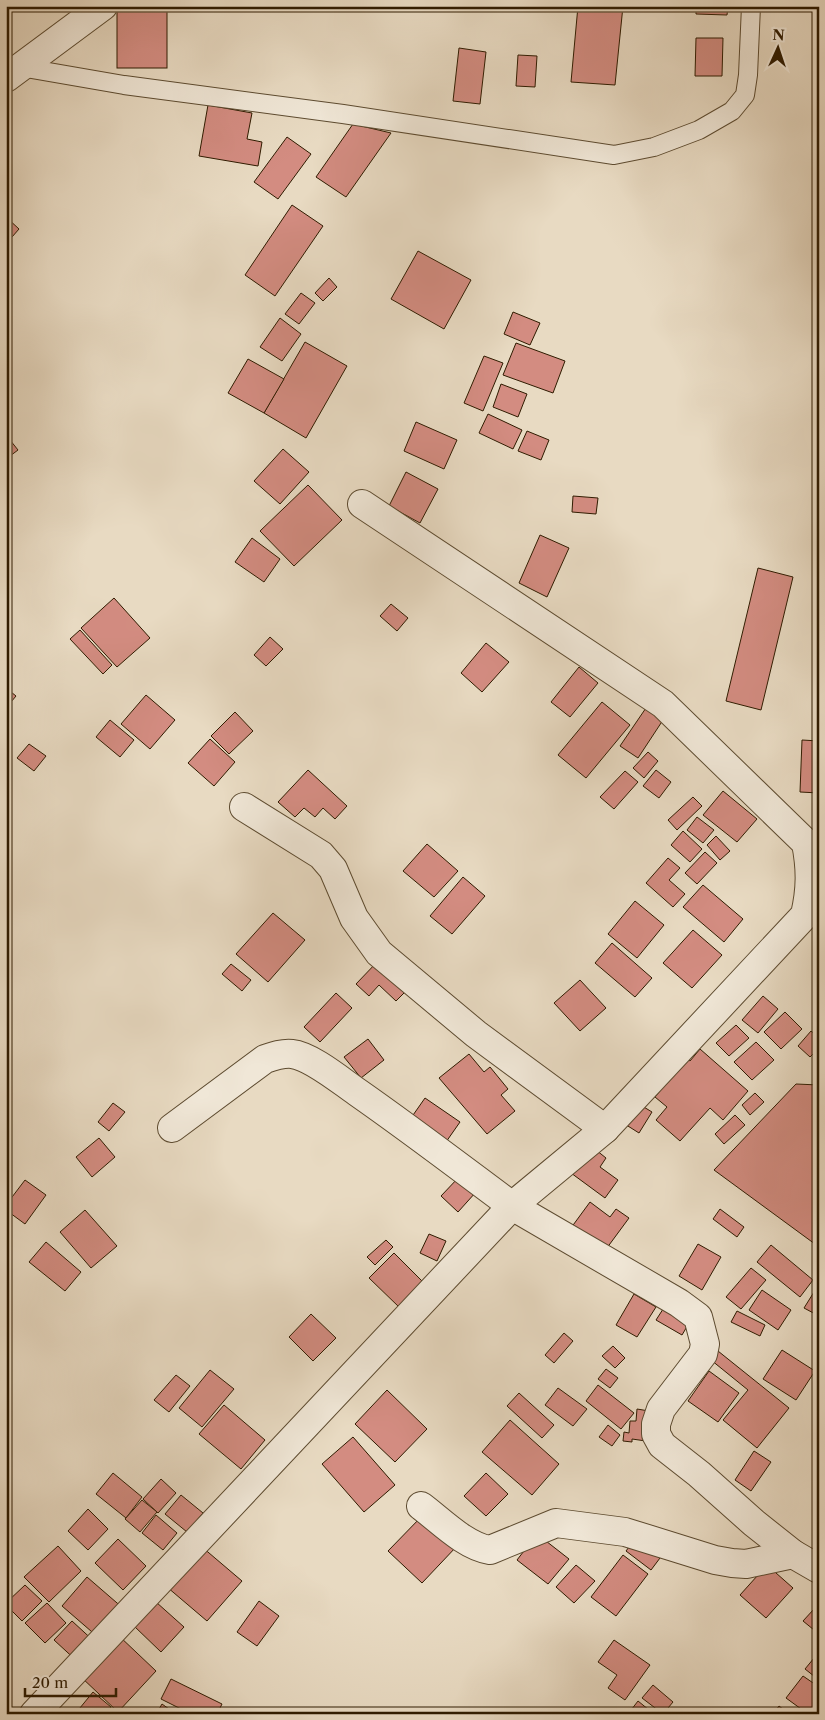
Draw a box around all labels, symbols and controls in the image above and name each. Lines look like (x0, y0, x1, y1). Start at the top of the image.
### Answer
north arrow (752, 22, 802, 72)
text: N (772, 26, 785, 44)
scale bar (25, 1665, 116, 1697)
text: 20 m (32, 1673, 68, 1692)

